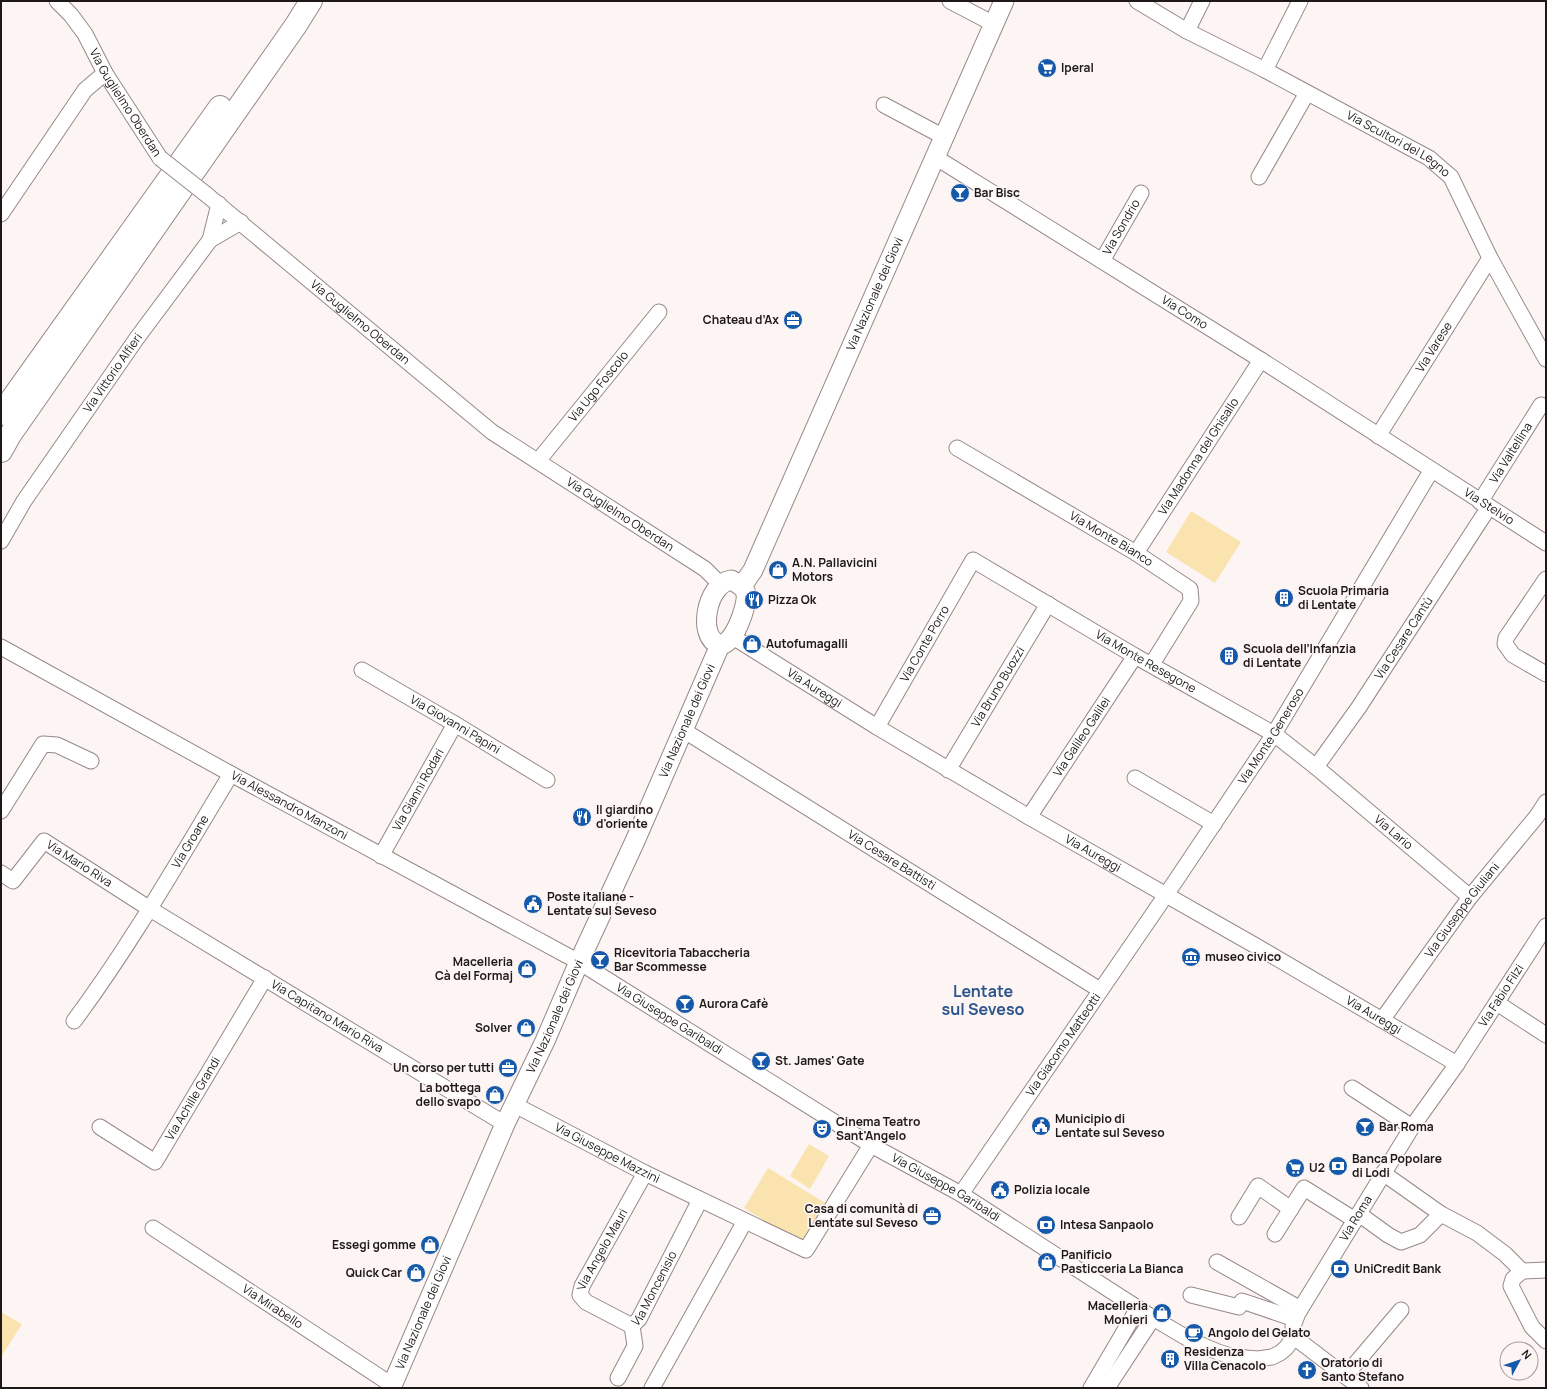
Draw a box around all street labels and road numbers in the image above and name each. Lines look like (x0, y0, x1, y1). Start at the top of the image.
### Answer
street label: Via Guglielmo Oberdan (86, 45, 166, 160)
street label: Via Scultori del Legno (1344, 106, 1454, 181)
street label: Via Sondrio (1098, 196, 1144, 258)
street label: Via Nazionale dei Giovi (842, 234, 907, 353)
street label: Via Guglielmo Oberdan (307, 275, 414, 368)
street label: Via Como (1158, 291, 1211, 333)
street label: Via Varese (1411, 318, 1456, 375)
street label: Via Vittorio Alfieri (79, 329, 146, 416)
street label: Via Ugo Foscolo (564, 347, 632, 425)
street label: Via Madonna del Ghisallo (1154, 394, 1242, 518)
street label: Via Valtellina (1485, 419, 1536, 486)
street label: Via Guglielmo Oberdan (563, 473, 677, 555)
street label: Via Stelvio (1461, 483, 1518, 528)
street label: Via Monte Bianco (1066, 507, 1157, 570)
street label: Via Cesare Cantù (1370, 593, 1437, 682)
street label: Via Conte Porro (896, 602, 953, 685)
street label: Via Monte Resegone (1092, 625, 1199, 697)
street label: Via Bruno Buozzi (967, 643, 1028, 730)
street label: Via Nazionale dei Giovi (654, 661, 719, 780)
street label: Via Aureggi (784, 664, 845, 711)
street label: Via Monte Generoso (1234, 684, 1308, 788)
street label: Via Giovanni Papini (407, 691, 504, 758)
street label: Via Galileo Galilei (1049, 693, 1114, 780)
street label: Via Gianni Rodari (388, 745, 448, 834)
street label: Via Alessandro Manzoni (228, 767, 351, 844)
street label: Via Lario (1371, 811, 1417, 853)
street label: Via Groane (167, 812, 213, 871)
street label: Via Cesare Battisti (845, 826, 939, 894)
street label: Via Aureggi (1062, 830, 1124, 876)
street label: Via Mario Riva (43, 836, 116, 891)
street label: Via Giuseppe Giuliani (1420, 859, 1503, 961)
street label: Via Nazionale dei Giovi (522, 957, 587, 1076)
street label: Via Fabio Filzi (1474, 961, 1527, 1030)
street label: Via Capitano Mario Riva (268, 975, 387, 1056)
street label: Via Giuseppe Garibaldi (613, 978, 726, 1058)
street label: Via Giacomo Matteotti (1022, 989, 1104, 1099)
street label: Via Aureggi (1343, 992, 1405, 1038)
street label: Via Achille Grandi (161, 1054, 224, 1143)
street label: Via Giuseppe Mazzini (552, 1118, 663, 1187)
street label: Via Giuseppe Garibaldi (889, 1149, 1004, 1225)
street label: Via Roma (1335, 1192, 1376, 1244)
street label: Via Angelo Mauri (572, 1205, 631, 1292)
street label: Via Moncenisio (628, 1248, 681, 1330)
street label: Via Nazionale dei Giovi (391, 1253, 455, 1372)
street label: Via Mirabello (239, 1280, 306, 1332)

